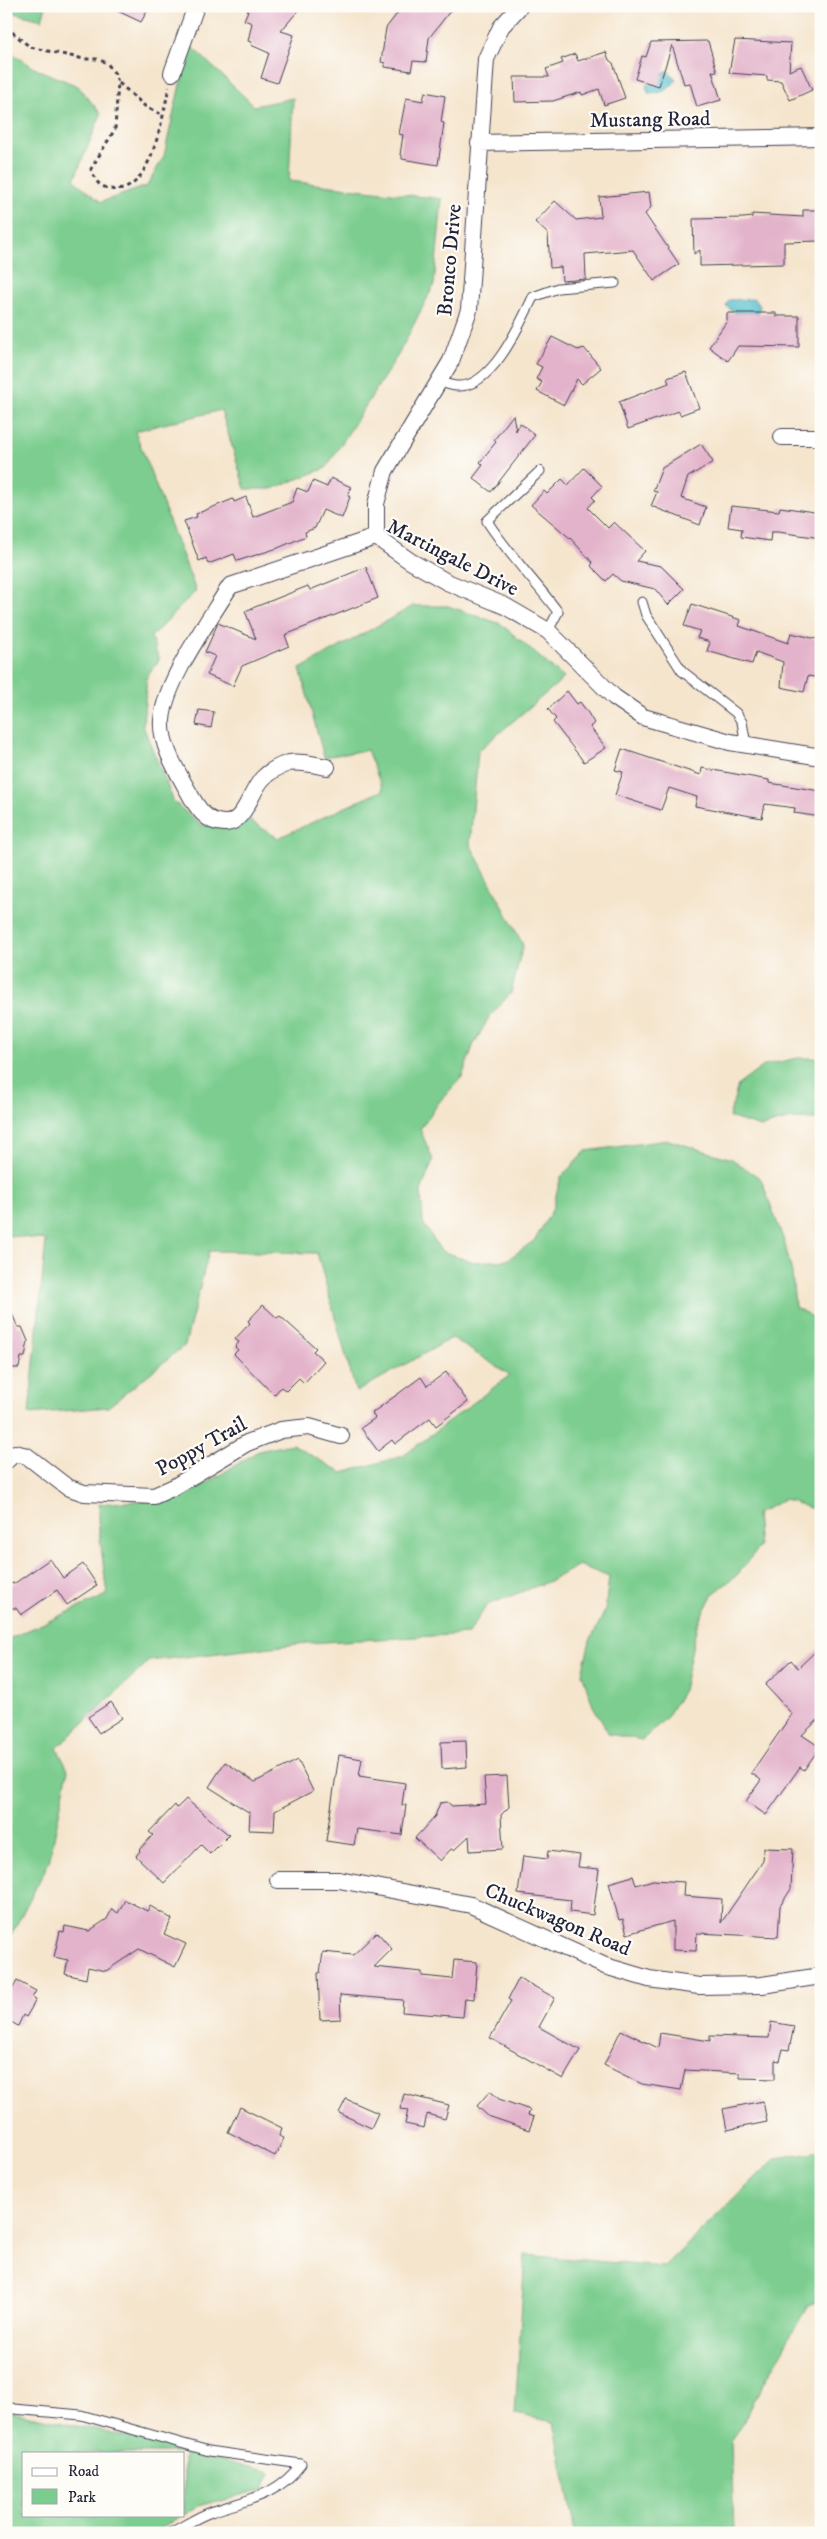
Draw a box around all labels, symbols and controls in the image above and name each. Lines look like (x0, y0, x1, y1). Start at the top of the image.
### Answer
street label: Mustang Road (589, 106, 711, 134)
street label: Bronco Drive (432, 203, 468, 317)
street label: Martingale Drive (382, 514, 523, 602)
street label: Poppy Trail (152, 1411, 252, 1482)
street label: Chuckwagon Road (481, 1877, 635, 1963)
legend (22, 2452, 185, 2516)
text: Road (68, 2462, 100, 2481)
text: Park (68, 2488, 97, 2507)

